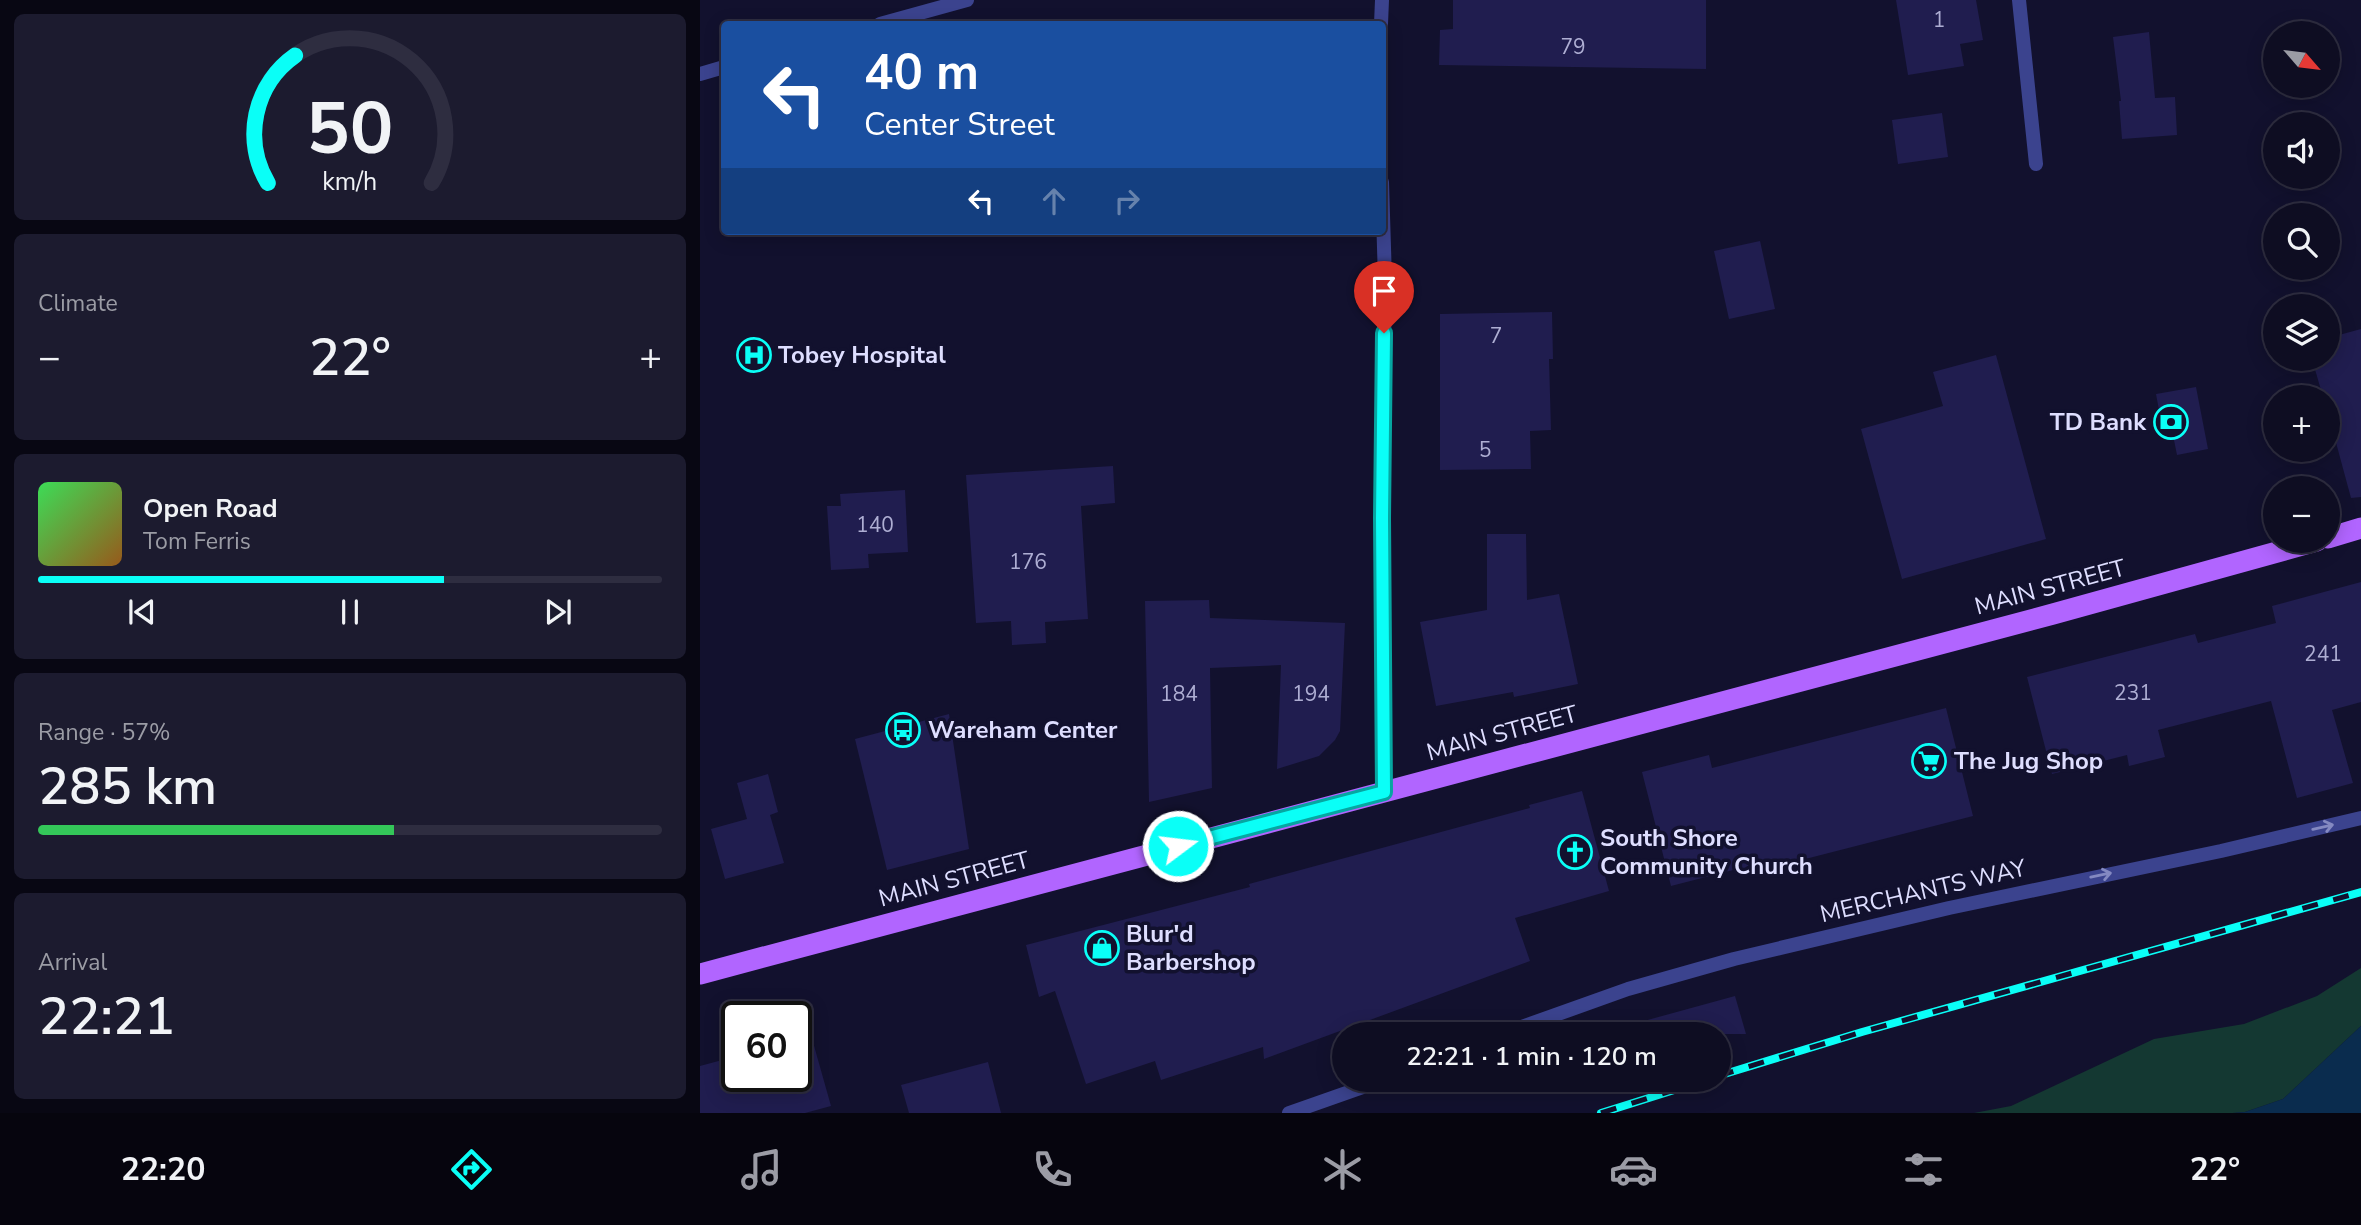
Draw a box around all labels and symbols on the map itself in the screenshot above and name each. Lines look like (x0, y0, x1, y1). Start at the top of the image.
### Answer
house number: 1 (1933, 6, 1945, 34)
north arrow (2263, 21, 2340, 98)
house number: 79 (1560, 33, 1586, 61)
pin (1354, 261, 1414, 333)
house number: 7 (1490, 322, 1502, 350)
hospital icon: Tobey Hospital (735, 336, 773, 374)
place label: Tobey Hospital (778, 339, 946, 371)
bank icon: TD Bank (2152, 403, 2190, 441)
place label: TD Bank (2050, 406, 2147, 438)
house number: 5 (1479, 436, 1491, 464)
house number: 140 (856, 511, 894, 539)
house number: 176 (1009, 548, 1047, 576)
street label: MAIN STREET (1971, 551, 2130, 623)
house number: 241 (2304, 640, 2342, 668)
house number: 231 (2114, 679, 2152, 707)
house number: 184 (1160, 680, 1198, 708)
house number: 194 (1292, 680, 1330, 708)
street label: MAIN STREET (1423, 697, 1582, 769)
bus stop icon: Wareham Center (884, 711, 922, 749)
place label: Wareham Center (928, 714, 1118, 746)
supermarket icon: The Jug Shop (1910, 742, 1948, 780)
place label: The Jug Shop (1954, 745, 2103, 777)
position arrow (1141, 809, 1215, 883)
one-way arrow (2311, 820, 2334, 833)
place label: South Shore Community Church (1600, 822, 1813, 882)
church icon: South Shore Community Church (1556, 833, 1594, 871)
street label: MAIN STREET (875, 843, 1034, 915)
street label: MERCHANTS WAY (1817, 852, 2030, 930)
one-way arrow (2089, 868, 2112, 882)
place label: Blur'd Barbershop (1126, 918, 1256, 978)
shop icon: Blur'd Barbershop (1083, 929, 1121, 967)
speed limit sign: 60 (721, 1001, 812, 1092)

